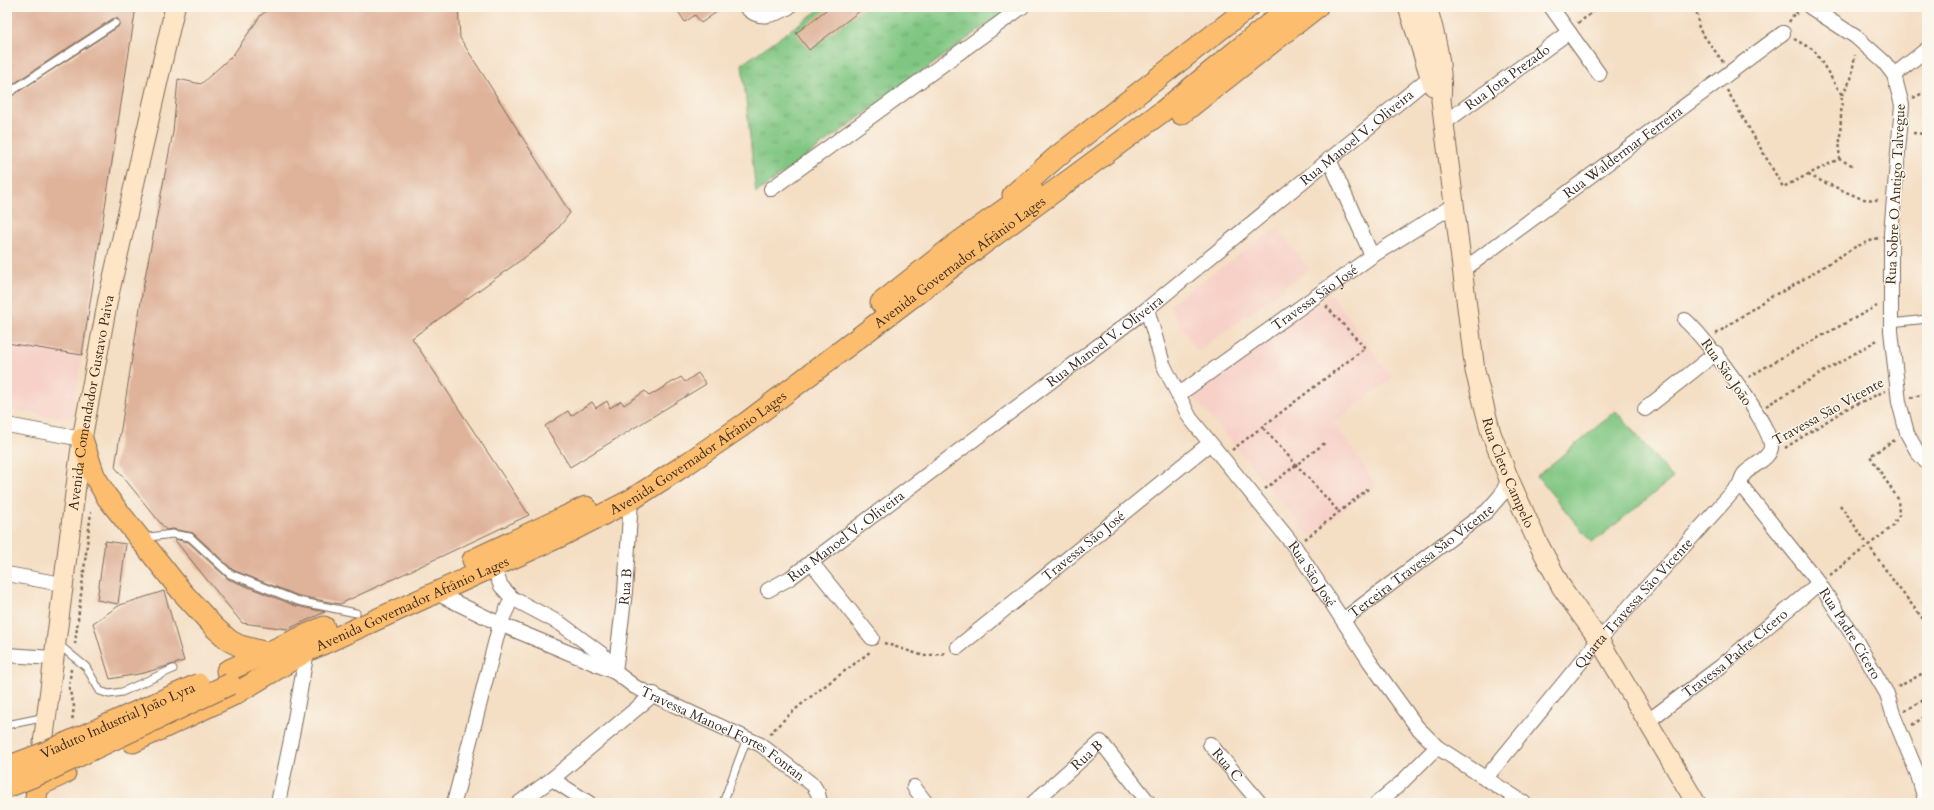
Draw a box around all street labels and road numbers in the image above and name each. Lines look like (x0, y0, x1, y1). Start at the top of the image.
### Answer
street label: Rua Jota Prezado (1461, 40, 1554, 115)
street label: Rua Manoel V. Oliveira (1296, 85, 1418, 190)
street label: Rua Waldermar Ferreira (1559, 102, 1686, 203)
street label: Rua Sobre O Antigo Talvegue (1881, 103, 1910, 285)
street label: Avenida Governador Afrânio Lages (870, 192, 1050, 333)
street label: Travessa São José (1268, 260, 1362, 335)
street label: Rua Manoel V. Oliveira (1043, 291, 1167, 391)
street label: Avenida Comendador Gustavo Paiva (64, 293, 119, 512)
street label: Rua São João (1697, 335, 1757, 410)
street label: Travessa São Vicente (1769, 373, 1887, 450)
street label: Avenida Governador Afrânio Lages (606, 386, 791, 519)
street label: Rua Cleto Campelo (1477, 416, 1539, 531)
street label: Rua Manoel V. Oliveira (784, 486, 908, 586)
street label: Terceira Travessa São Vicente (1345, 500, 1499, 622)
street label: Travessa São José (1038, 507, 1129, 586)
street label: Quarta Travessa São Vicente (1570, 534, 1697, 673)
street label: Rua São José (1284, 537, 1341, 611)
street label: Avenida Governador Afrânio Lages (313, 552, 512, 656)
street label: Rua B (614, 568, 637, 606)
street label: Rua Padre Cícero (1814, 584, 1886, 683)
street label: Travessa Padre Cícero (1678, 604, 1792, 702)
street label: Viaduto Industrial João Lyra (37, 678, 198, 763)
street label: Travessa Manoel Fortes Fontan (638, 682, 809, 785)
street label: Rua B (1067, 736, 1107, 775)
street label: Rua C (1208, 744, 1247, 786)

